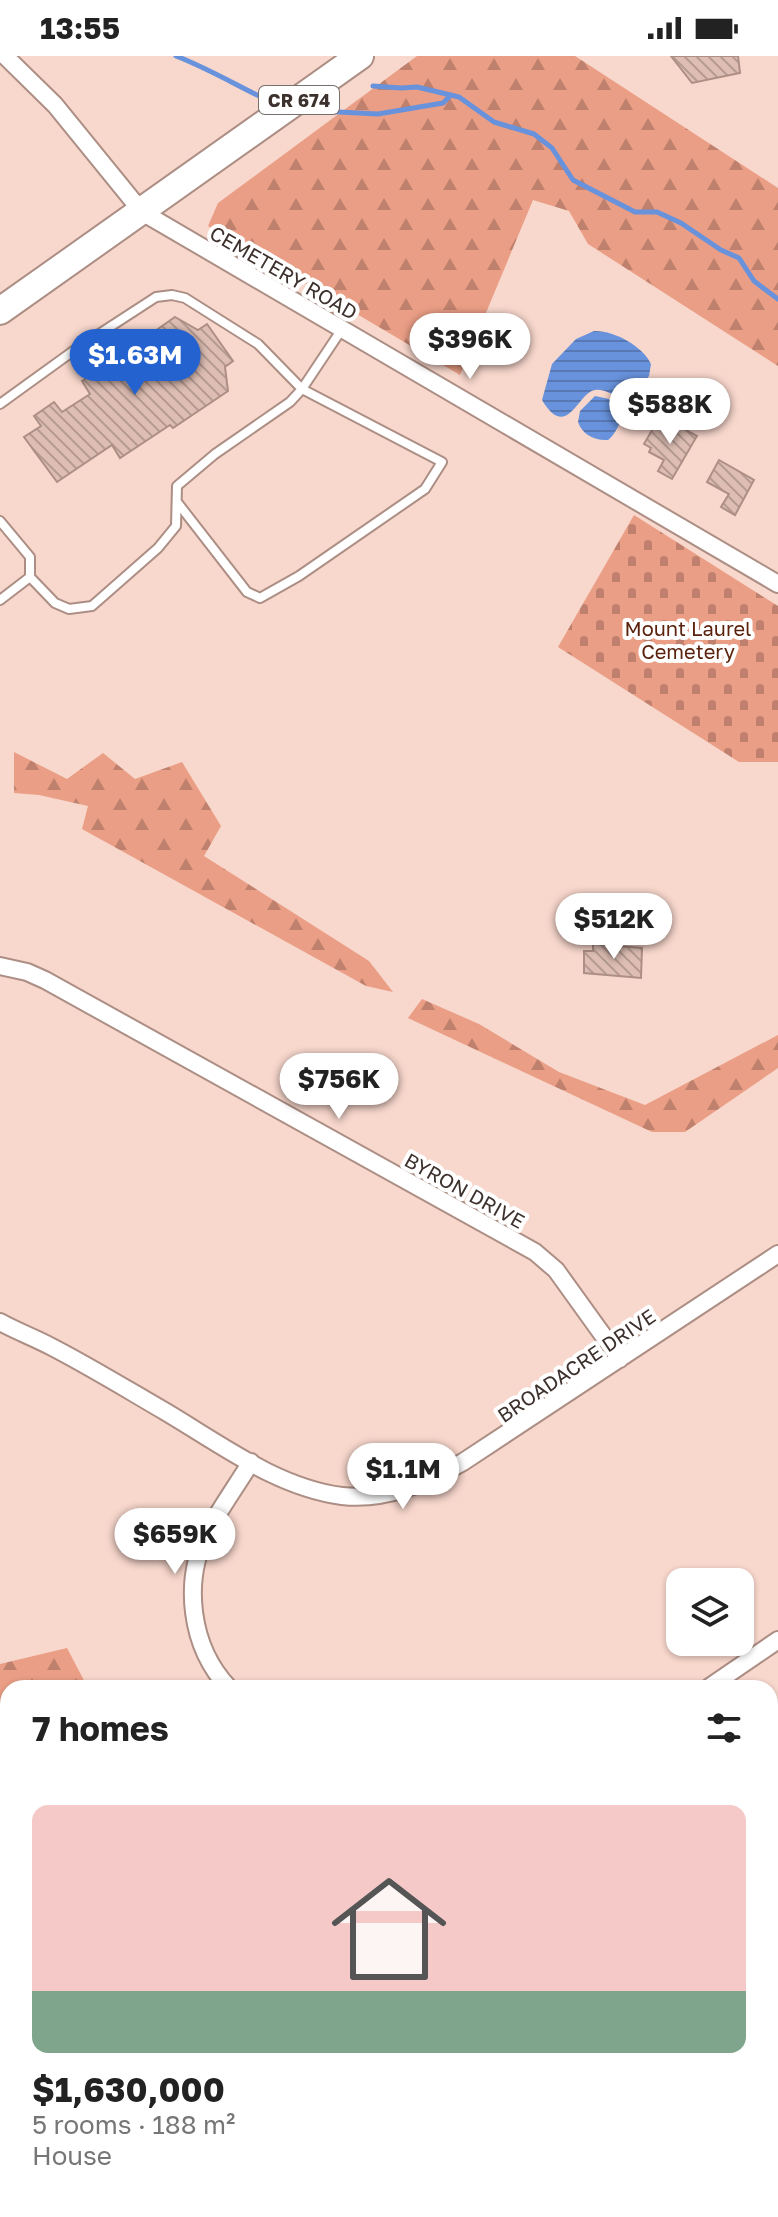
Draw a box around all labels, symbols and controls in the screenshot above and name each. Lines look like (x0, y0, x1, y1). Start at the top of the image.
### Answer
text: 13:55 (40, 10, 120, 46)
road number: CR 674 (259, 86, 339, 114)
street label: CEMETERY ROAD (206, 220, 362, 324)
pin: $396K (414, 313, 526, 381)
text: $396K (427, 323, 513, 354)
pin: $1.63M (70, 329, 200, 397)
text: $1.63M (88, 339, 182, 370)
pin: $588K (614, 378, 726, 446)
text: $588K (627, 388, 713, 419)
park label: Mount Laurel Cemetery (625, 616, 752, 663)
pin: $512K (558, 893, 670, 961)
text: $512K (573, 903, 655, 934)
pin: $756K (283, 1053, 395, 1121)
text: $756K (298, 1063, 380, 1094)
street label: BYRON DRIVE (401, 1147, 529, 1233)
street label: BROADACRE DRIVE (492, 1303, 660, 1427)
pin: $1.1M (347, 1443, 459, 1511)
text: $1.1M (365, 1453, 441, 1484)
pin: $659K (119, 1508, 231, 1576)
text: $659K (132, 1518, 218, 1549)
map controls (666, 1568, 754, 1656)
button: layers (666, 1568, 754, 1656)
icon: filters (702, 1706, 746, 1750)
text: 7 homes (32, 1708, 169, 1748)
icon: home (317, 1857, 461, 2001)
text: $1,630,000 (32, 2069, 225, 2109)
text: 5 rooms · 188 m² (32, 2109, 235, 2140)
text: House (32, 2140, 112, 2171)

